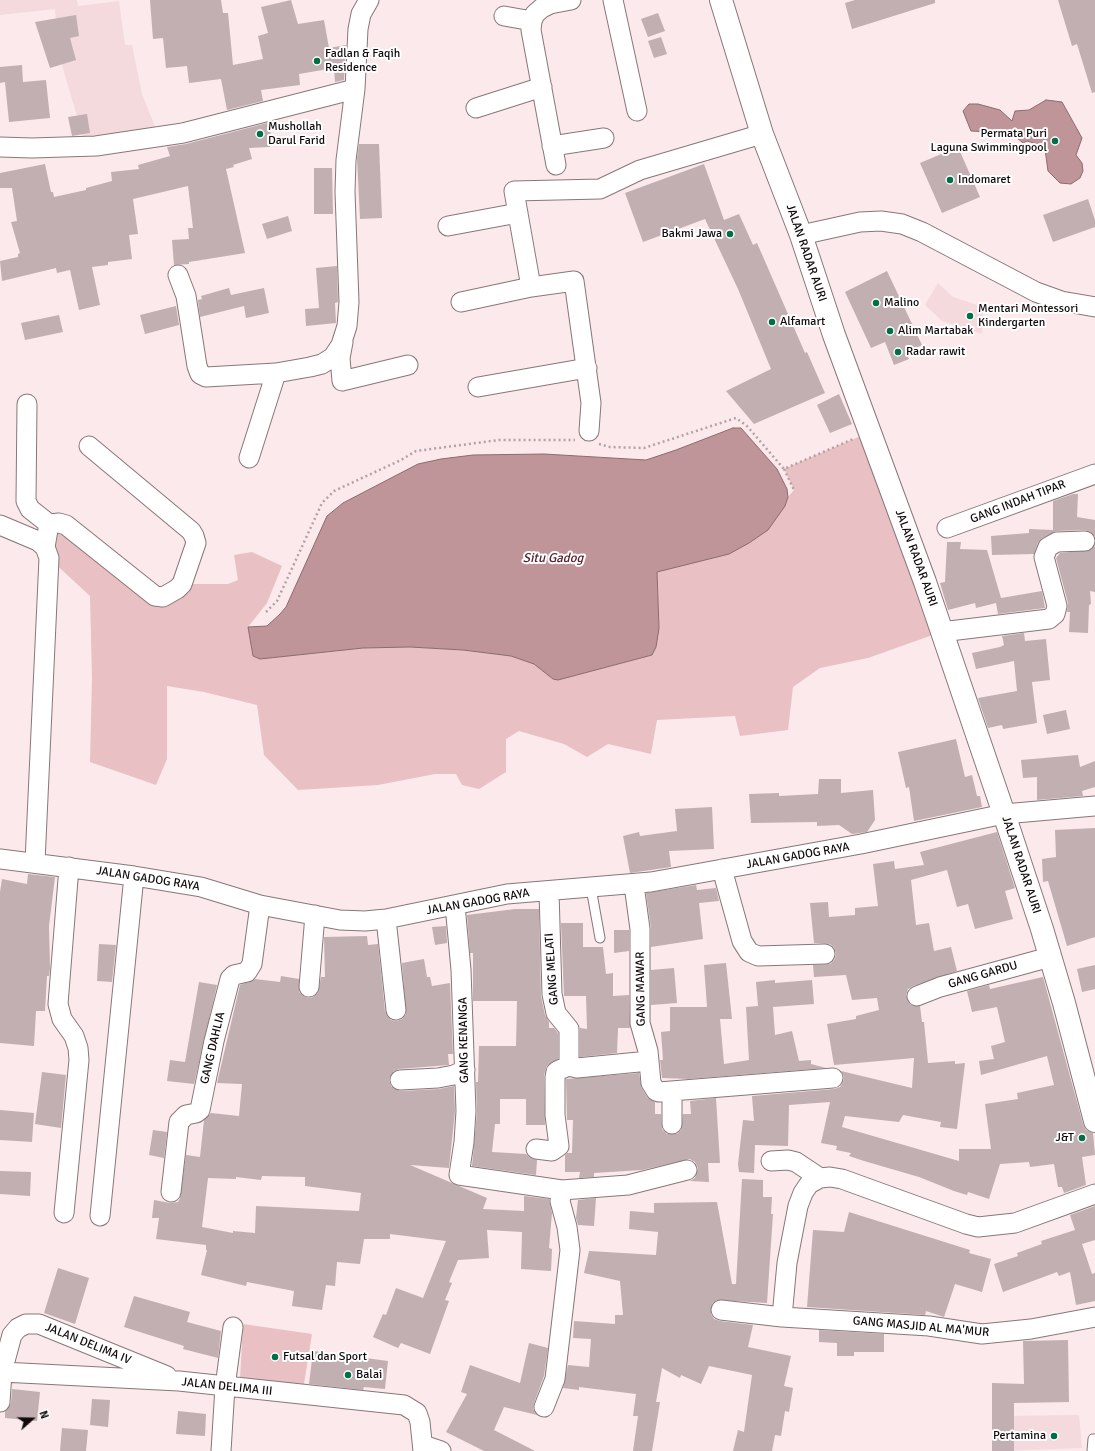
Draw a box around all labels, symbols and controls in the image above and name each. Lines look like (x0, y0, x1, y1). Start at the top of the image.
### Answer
place label: Fadlan & Faqih Residence (325, 47, 400, 75)
marker: Fadlan & Faqih Residence (312, 56, 322, 66)
place label: Mushollah Darul Farid (268, 120, 325, 148)
place label: Permata Puri Laguna Swimmingpool (930, 127, 1047, 155)
marker: Mushollah Darul Farid (255, 129, 265, 139)
marker: Permata Puri Laguna Swimmingpool (1050, 136, 1060, 146)
place label: Indomaret (958, 173, 1011, 187)
marker: Indomaret (945, 175, 955, 185)
street label: JALAN RADAR AURI (783, 202, 829, 304)
place label: Bakmi Jawa (662, 227, 722, 241)
marker: Bakmi Jawa (725, 229, 735, 239)
place label: Malino (884, 296, 919, 310)
marker: Malino (871, 298, 881, 308)
place label: Mentari Montessori Kindergarten (978, 302, 1078, 330)
marker: Mentari Montessori Kindergarten (965, 311, 975, 321)
place label: Alfamart (780, 315, 825, 329)
marker: Alfamart (767, 317, 777, 327)
place label: Alim Martabak (898, 324, 973, 338)
marker: Alim Martabak (885, 326, 895, 336)
place label: Radar rawit (906, 345, 965, 359)
marker: Radar rawit (893, 347, 903, 357)
street label: GANG INDAH TIPAR (968, 477, 1068, 527)
street label: JALAN RADAR AURI (892, 508, 940, 608)
water label: Situ Gadog (523, 551, 583, 567)
street label: JALAN RADAR AURI (998, 814, 1044, 916)
street label: JALAN GADOG RAYA (745, 840, 851, 872)
street label: JALAN GADOG RAYA (95, 864, 201, 894)
street label: JALAN GADOG RAYA (425, 886, 531, 918)
street label: GANG MELATI (542, 932, 562, 1006)
street label: GANG MAWAR (633, 952, 649, 1026)
street label: GANG GARDU (947, 958, 1019, 992)
street label: GANG KENANGA (456, 997, 472, 1083)
street label: GANG DAHLIA (198, 1011, 228, 1085)
place label: J&T (1056, 1131, 1074, 1145)
marker: J&T (1077, 1133, 1087, 1143)
street label: GANG MASJID AL MA'MUR (852, 1314, 990, 1340)
street label: JALAN DELIMA IV (43, 1320, 133, 1368)
place label: Futsal dan Sport (283, 1350, 367, 1364)
marker: Futsal dan Sport (270, 1352, 280, 1362)
place label: Balai (356, 1368, 382, 1382)
marker: Balai (343, 1370, 353, 1380)
street label: JALAN DELIMA III (181, 1375, 273, 1399)
north arrow (12, 1399, 52, 1439)
text: N (36, 1409, 51, 1421)
place label: Pertamina (993, 1429, 1046, 1443)
marker: Pertamina (1049, 1431, 1059, 1441)

